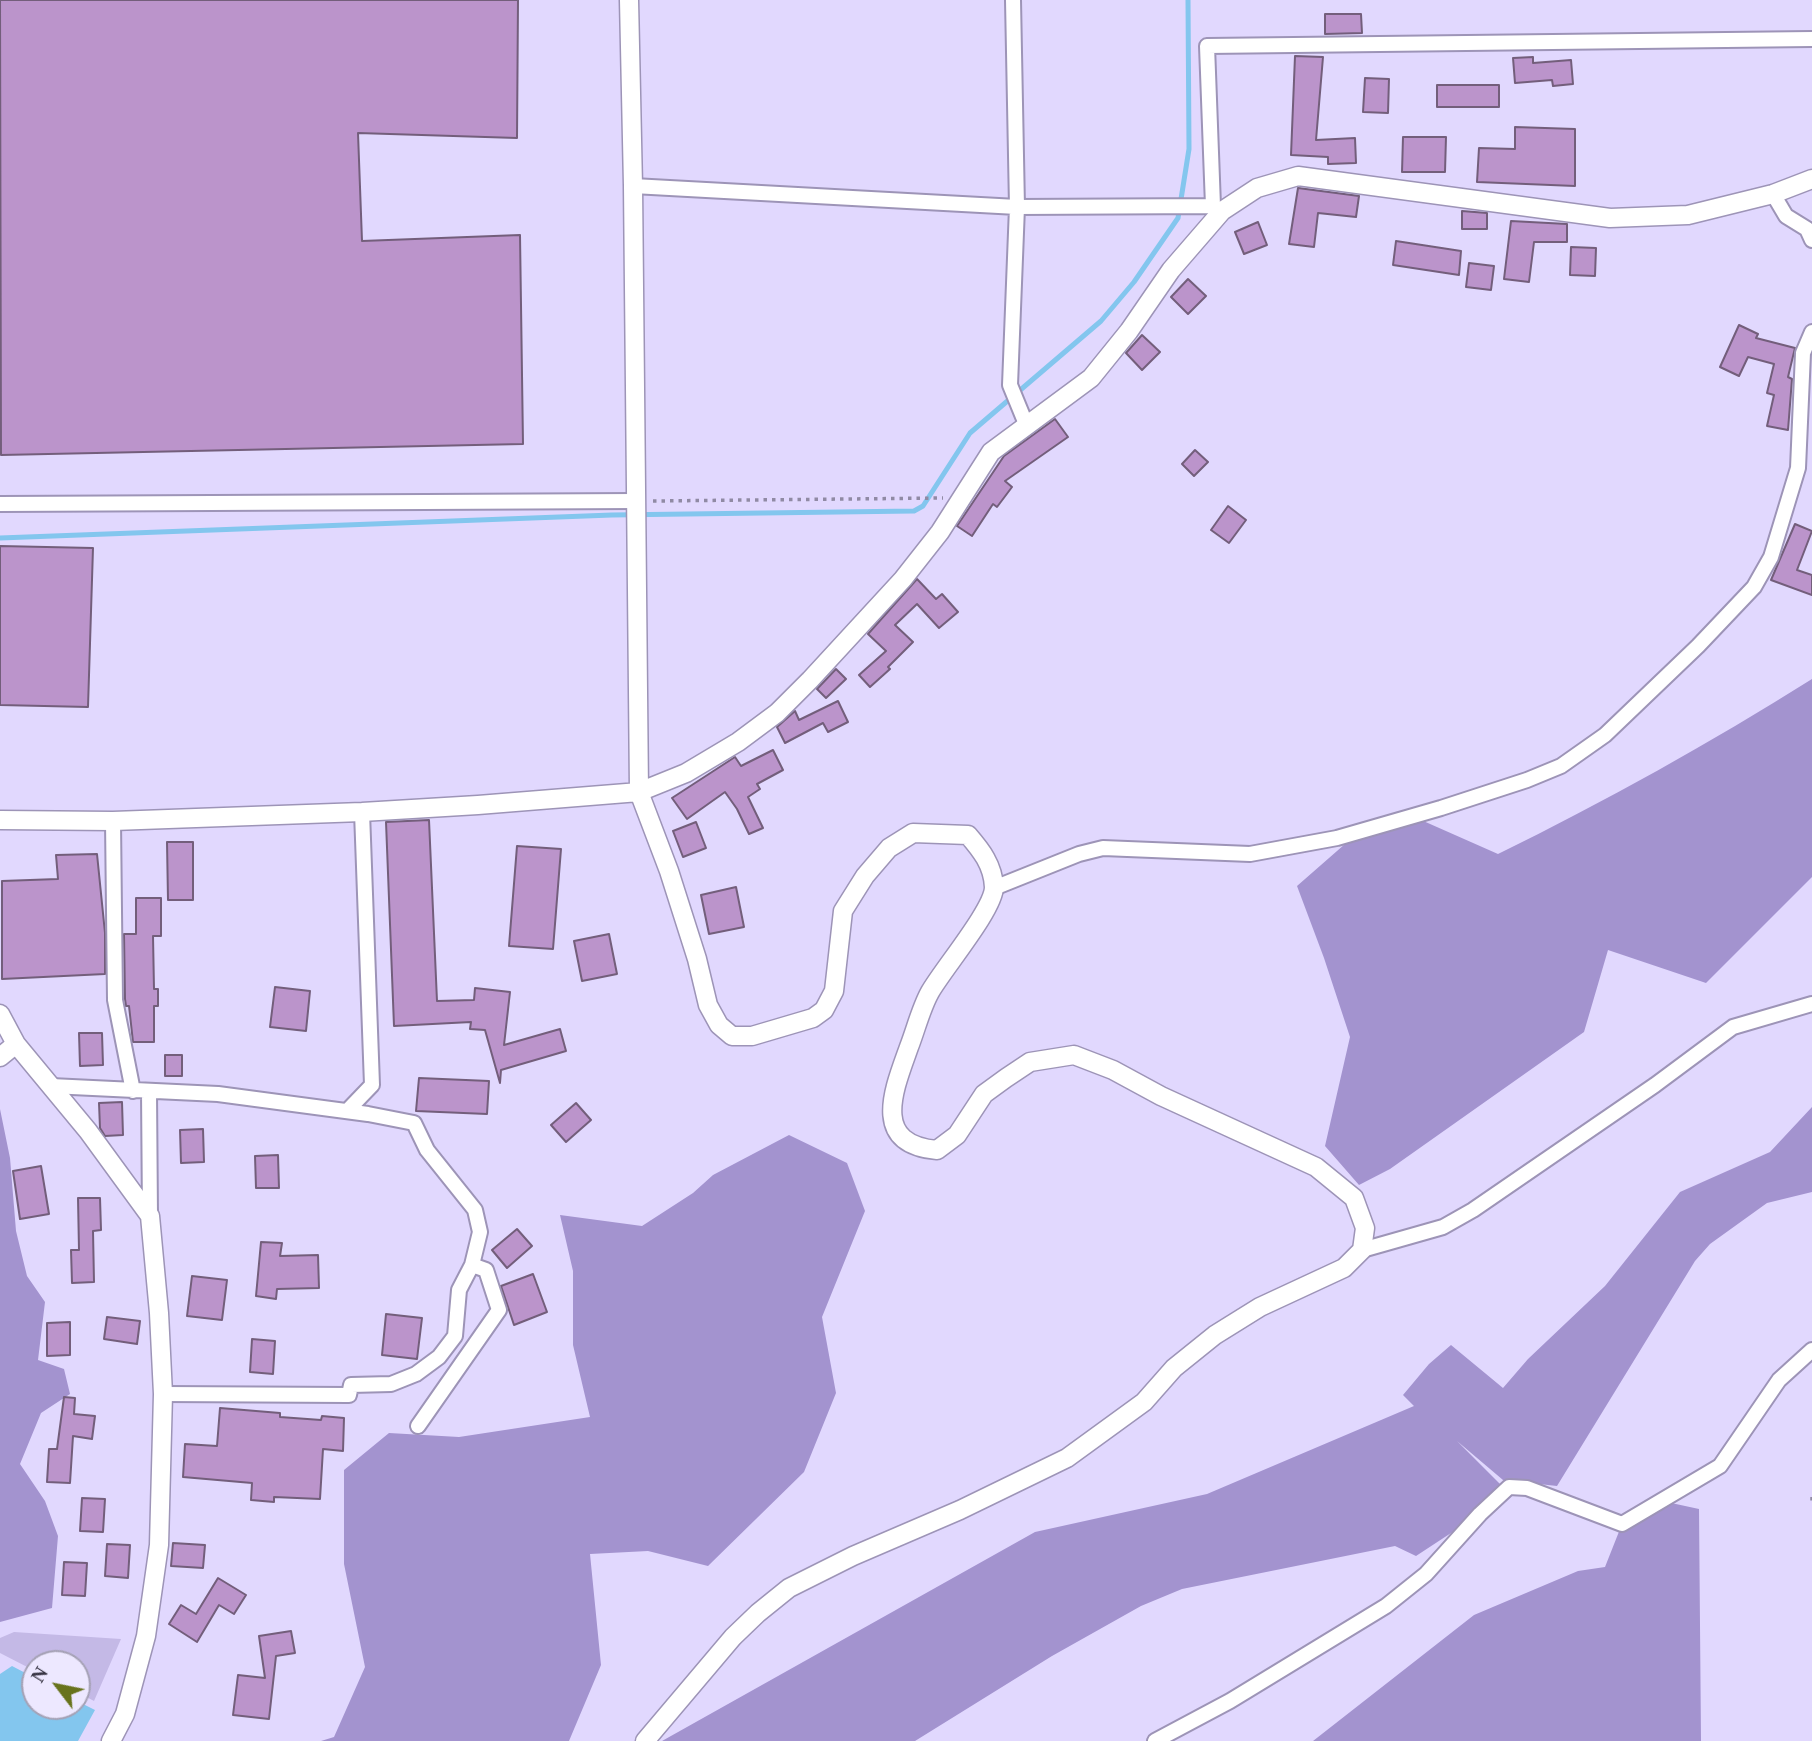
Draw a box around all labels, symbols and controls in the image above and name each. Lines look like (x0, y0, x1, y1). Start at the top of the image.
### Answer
north arrow (21, 1650, 91, 1720)
text: N (27, 1663, 52, 1686)

